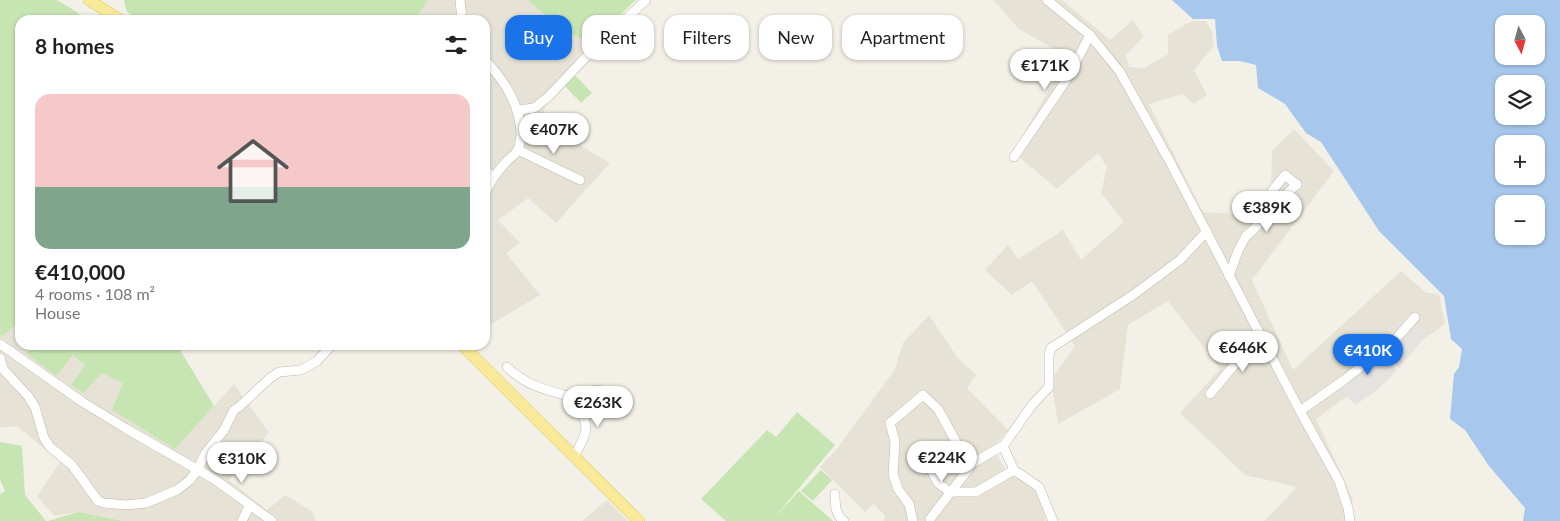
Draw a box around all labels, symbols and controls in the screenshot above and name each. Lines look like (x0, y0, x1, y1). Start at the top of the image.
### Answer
chip: Buy (505, 15, 572, 60)
chip: Rent (582, 15, 654, 60)
chip: Filters (664, 15, 749, 60)
chip: New (759, 15, 832, 60)
chip: Apartment (842, 15, 963, 60)
north arrow (1495, 15, 1545, 65)
map controls (1495, 15, 1545, 245)
icon: filters (442, 31, 470, 59)
text: 8 homes (35, 33, 114, 58)
pin: €171K (1010, 48, 1080, 91)
text: €171K (1021, 55, 1069, 74)
button: layers (1495, 75, 1545, 125)
pin: €407K (519, 112, 589, 155)
text: €407K (530, 119, 578, 138)
icon: home (208, 126, 298, 216)
button: + (1495, 135, 1545, 185)
pin: €389K (1232, 190, 1302, 233)
button: − (1495, 195, 1545, 245)
text: €389K (1243, 197, 1291, 216)
text: €410,000 (35, 259, 125, 284)
text: 4 rooms · 108 m² (35, 284, 155, 303)
text: House (35, 303, 80, 322)
pin: €646K (1208, 330, 1278, 373)
pin: €410K (1333, 334, 1403, 376)
text: €646K (1219, 337, 1267, 356)
text: €410K (1344, 340, 1392, 359)
pin: €263K (563, 386, 633, 428)
text: €263K (574, 392, 622, 411)
pin: €224K (907, 440, 977, 483)
pin: €310K (207, 442, 277, 484)
text: €224K (918, 447, 966, 466)
text: €310K (218, 448, 266, 467)

